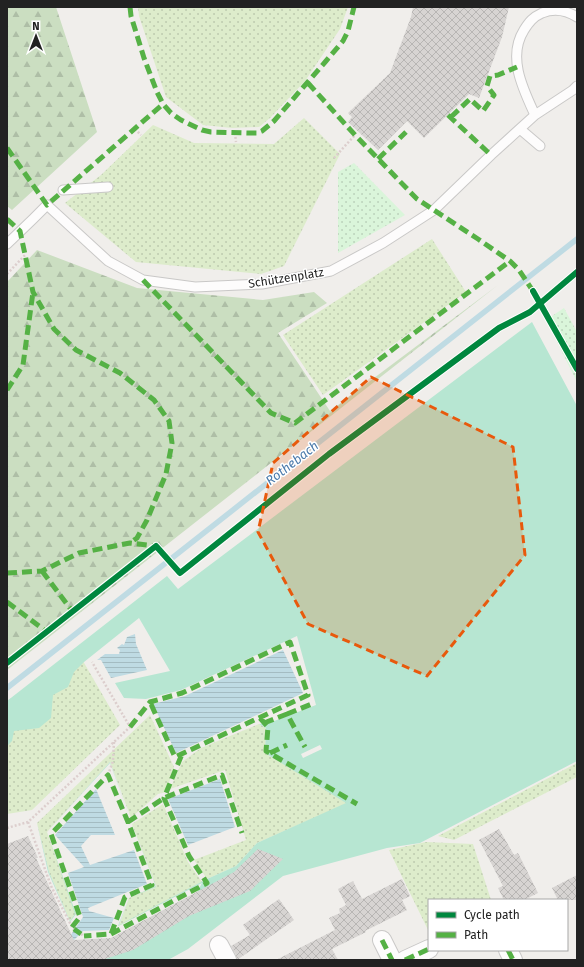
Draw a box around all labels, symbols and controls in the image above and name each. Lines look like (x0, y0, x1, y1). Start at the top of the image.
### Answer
north arrow (16, 16, 56, 56)
text: N (32, 20, 40, 33)
street label: Schützenplatz (247, 265, 325, 291)
water label: Rothebach (263, 438, 321, 488)
legend (428, 899, 568, 951)
text: Cycle path (464, 908, 520, 922)
text: Path (464, 928, 488, 942)

